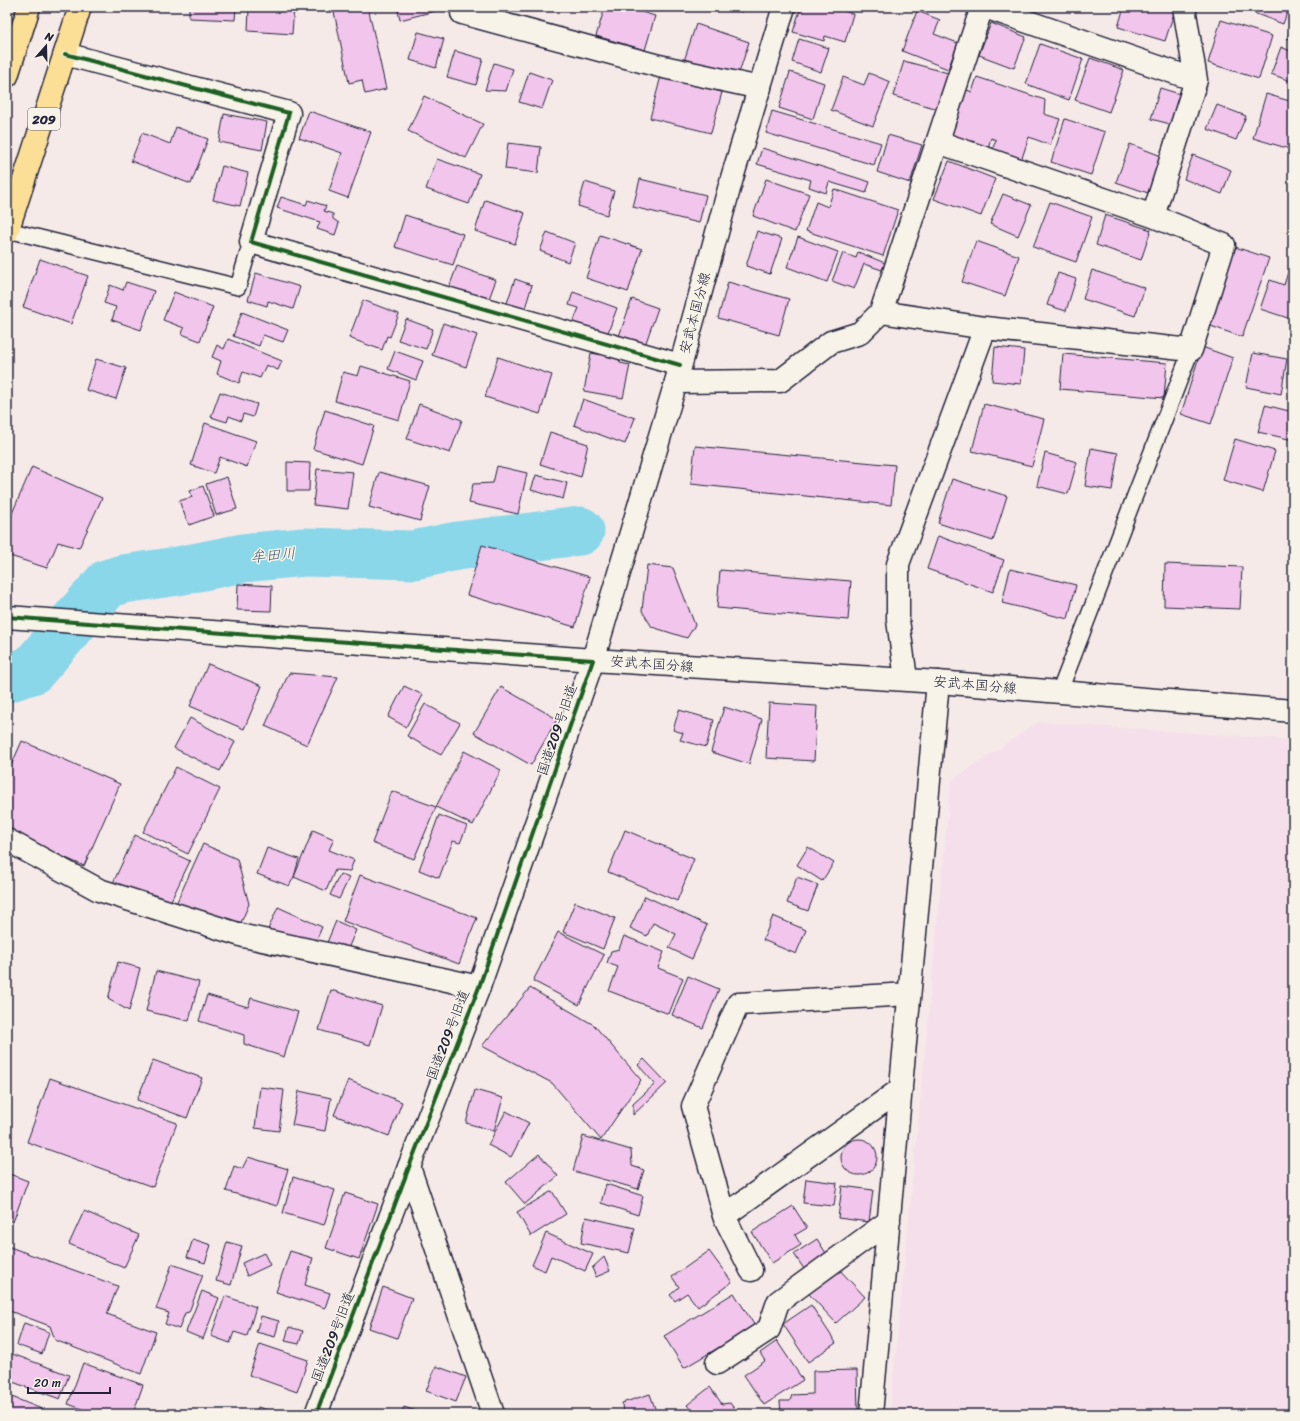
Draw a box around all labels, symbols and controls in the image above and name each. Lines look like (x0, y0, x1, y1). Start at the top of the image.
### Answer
north arrow (26, 26, 66, 66)
text: N (41, 26, 56, 47)
road number: 209 (28, 108, 60, 130)
street label: 安武本国分線 (672, 269, 718, 357)
water label: 牟田川 (249, 540, 297, 570)
street label: 安武本国分線 (609, 649, 695, 679)
street label: 安武本国分線 (932, 669, 1018, 701)
street label: 国道209号旧道 (530, 681, 584, 779)
street label: 国道209号旧道 (419, 986, 477, 1084)
street label: 国道209号旧道 (304, 1288, 362, 1386)
scale bar (28, 1369, 110, 1395)
text: 20 m (34, 1372, 61, 1394)

